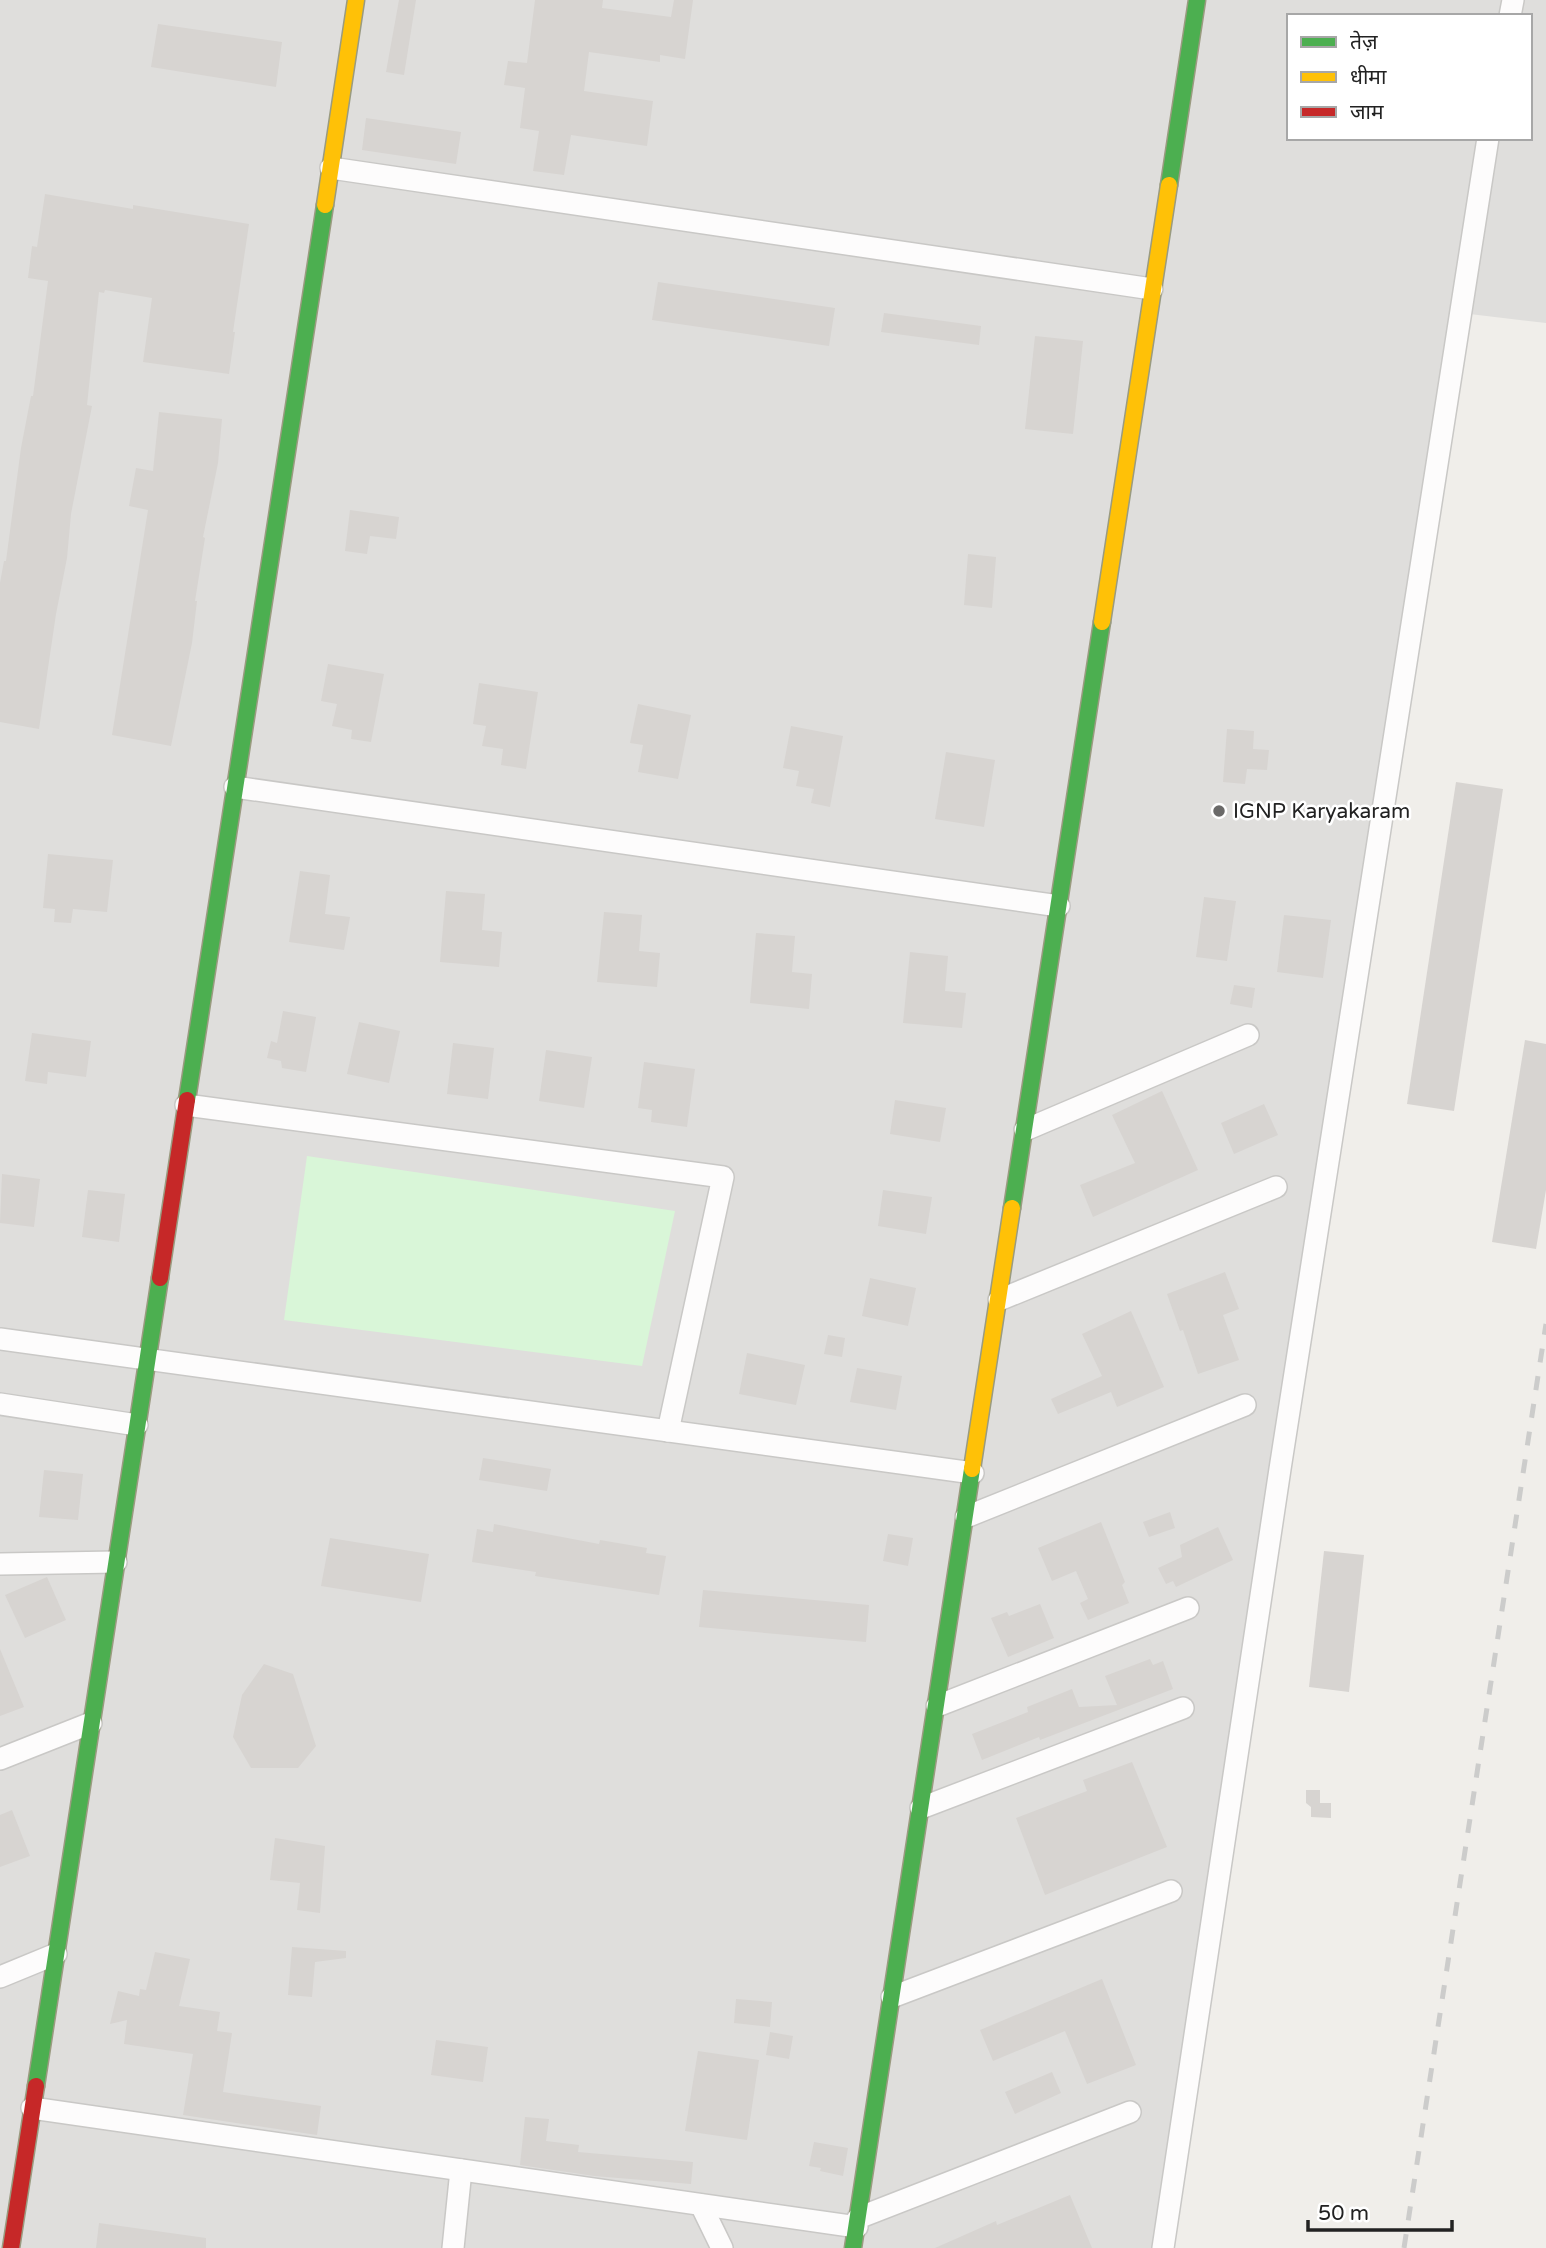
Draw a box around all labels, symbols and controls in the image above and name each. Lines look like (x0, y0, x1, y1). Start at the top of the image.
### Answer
legend (1287, 14, 1532, 140)
text: तेज़ (1350, 30, 1378, 55)
text: धीमा (1350, 65, 1387, 90)
text: जाम (1350, 100, 1384, 125)
place label: IGNP Karyakaram (1233, 799, 1410, 824)
marker: IGNP Karyakaram (1211, 803, 1227, 819)
scale bar (1308, 2188, 1452, 2232)
text: 50 m (1318, 2201, 1369, 2226)

